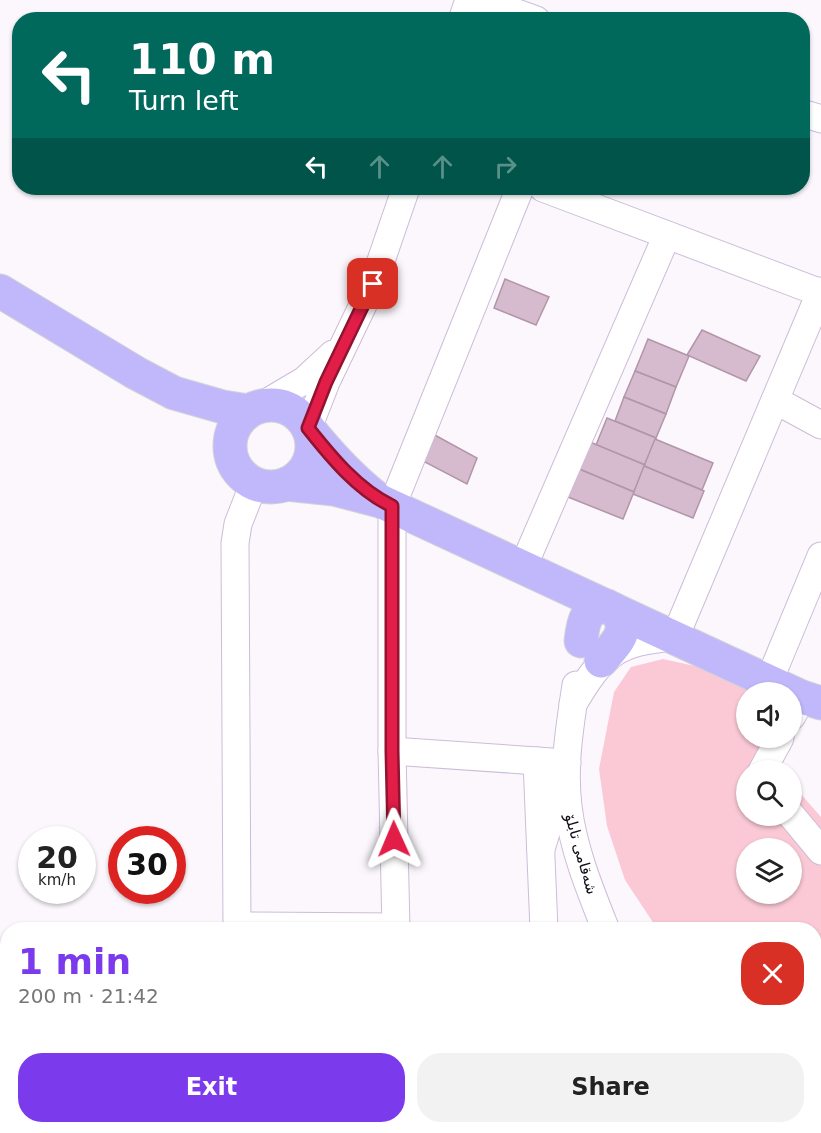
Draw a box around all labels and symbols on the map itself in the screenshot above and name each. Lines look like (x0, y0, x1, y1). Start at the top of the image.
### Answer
pin (347, 258, 398, 309)
position arrow (362, 807, 426, 871)
street label: شەقامی تابلۆ (561, 811, 601, 897)
speed limit sign: 30 (108, 826, 186, 904)

